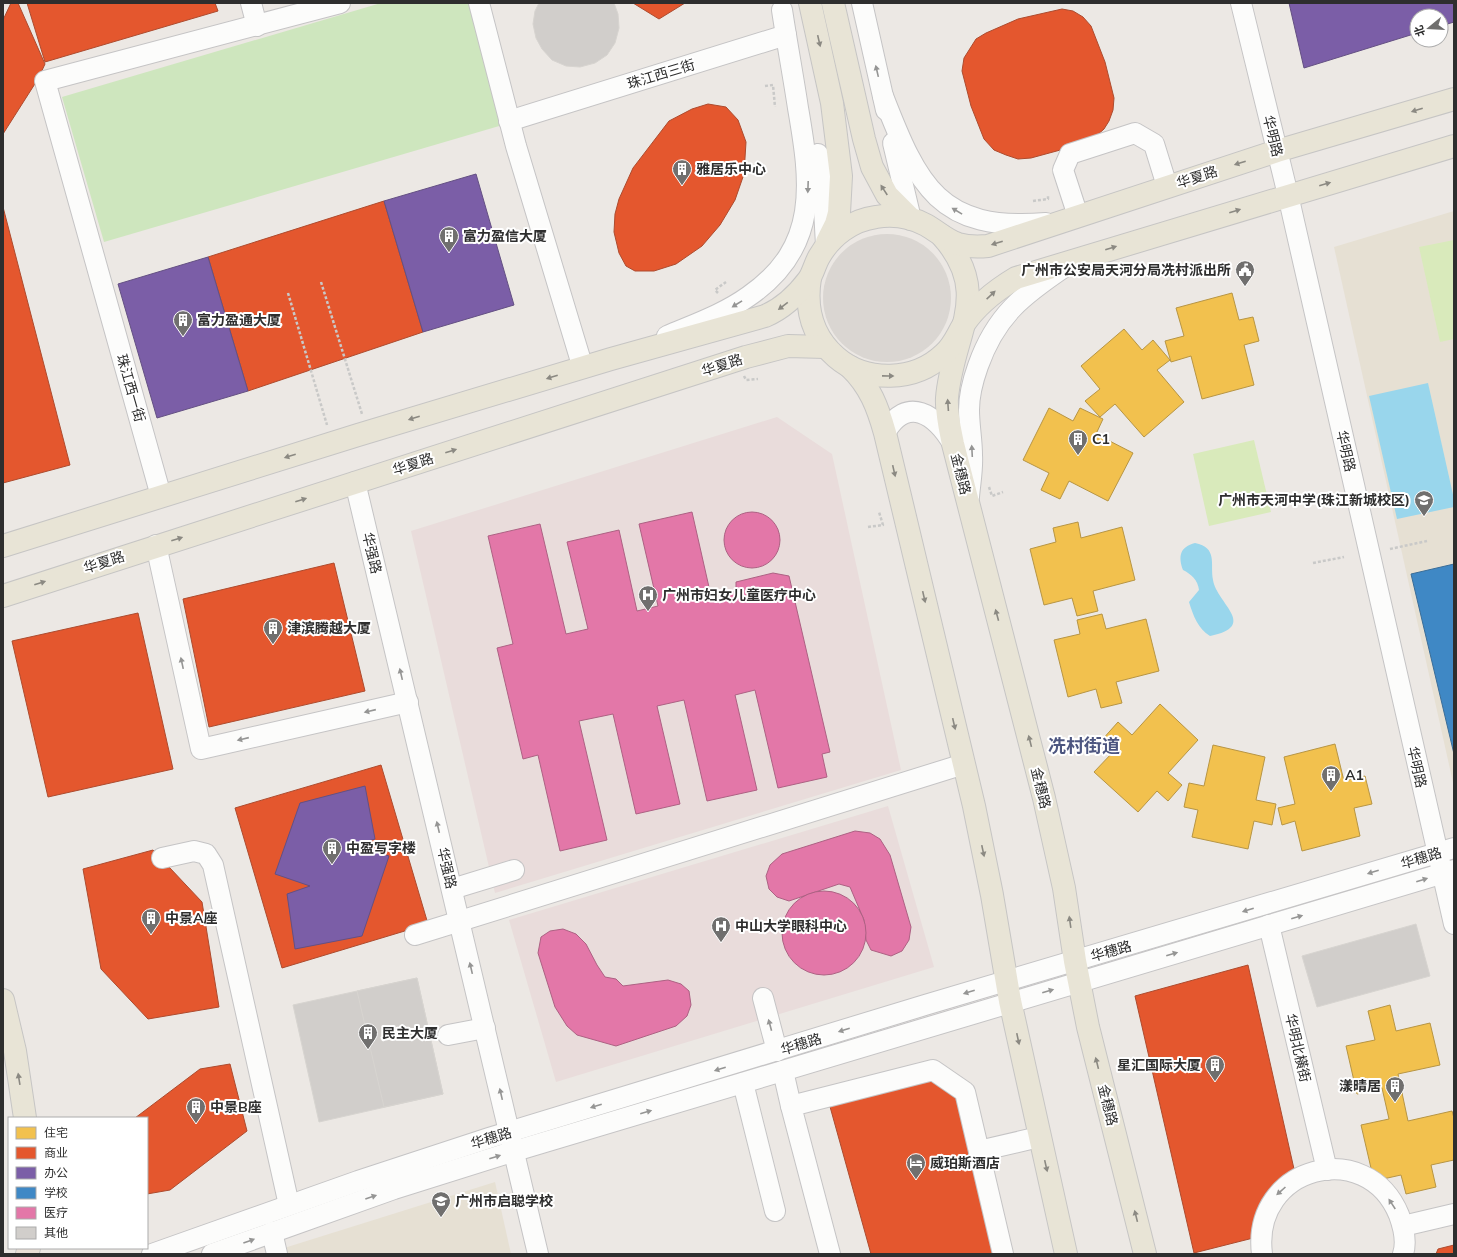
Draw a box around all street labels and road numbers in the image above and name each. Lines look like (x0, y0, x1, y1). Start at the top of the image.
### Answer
street label: 珠江西三街 (625, 55, 697, 93)
street label: 华明路 (1259, 113, 1287, 159)
street label: 华夏路 (1174, 162, 1220, 192)
street label: 华夏路 (699, 350, 745, 380)
street label: 珠江西一街 (113, 352, 149, 424)
street label: 华明路 (1333, 429, 1359, 473)
street label: 华夏路 (390, 449, 436, 479)
street label: 金穗路 (947, 451, 975, 497)
street label: 华强路 (359, 531, 385, 575)
street label: 华夏路 (81, 547, 127, 577)
street label: 华明路 (1404, 745, 1430, 789)
street label: 金穗路 (1027, 765, 1055, 811)
street label: 华穗路 (1398, 843, 1444, 873)
street label: 华强路 (434, 846, 460, 890)
street label: 华穗路 (1088, 937, 1134, 965)
street label: 华明北橫街 (1281, 1012, 1315, 1084)
street label: 华穗路 (778, 1029, 824, 1059)
street label: 金穗路 (1094, 1082, 1122, 1128)
street label: 华穗路 (468, 1123, 514, 1153)

